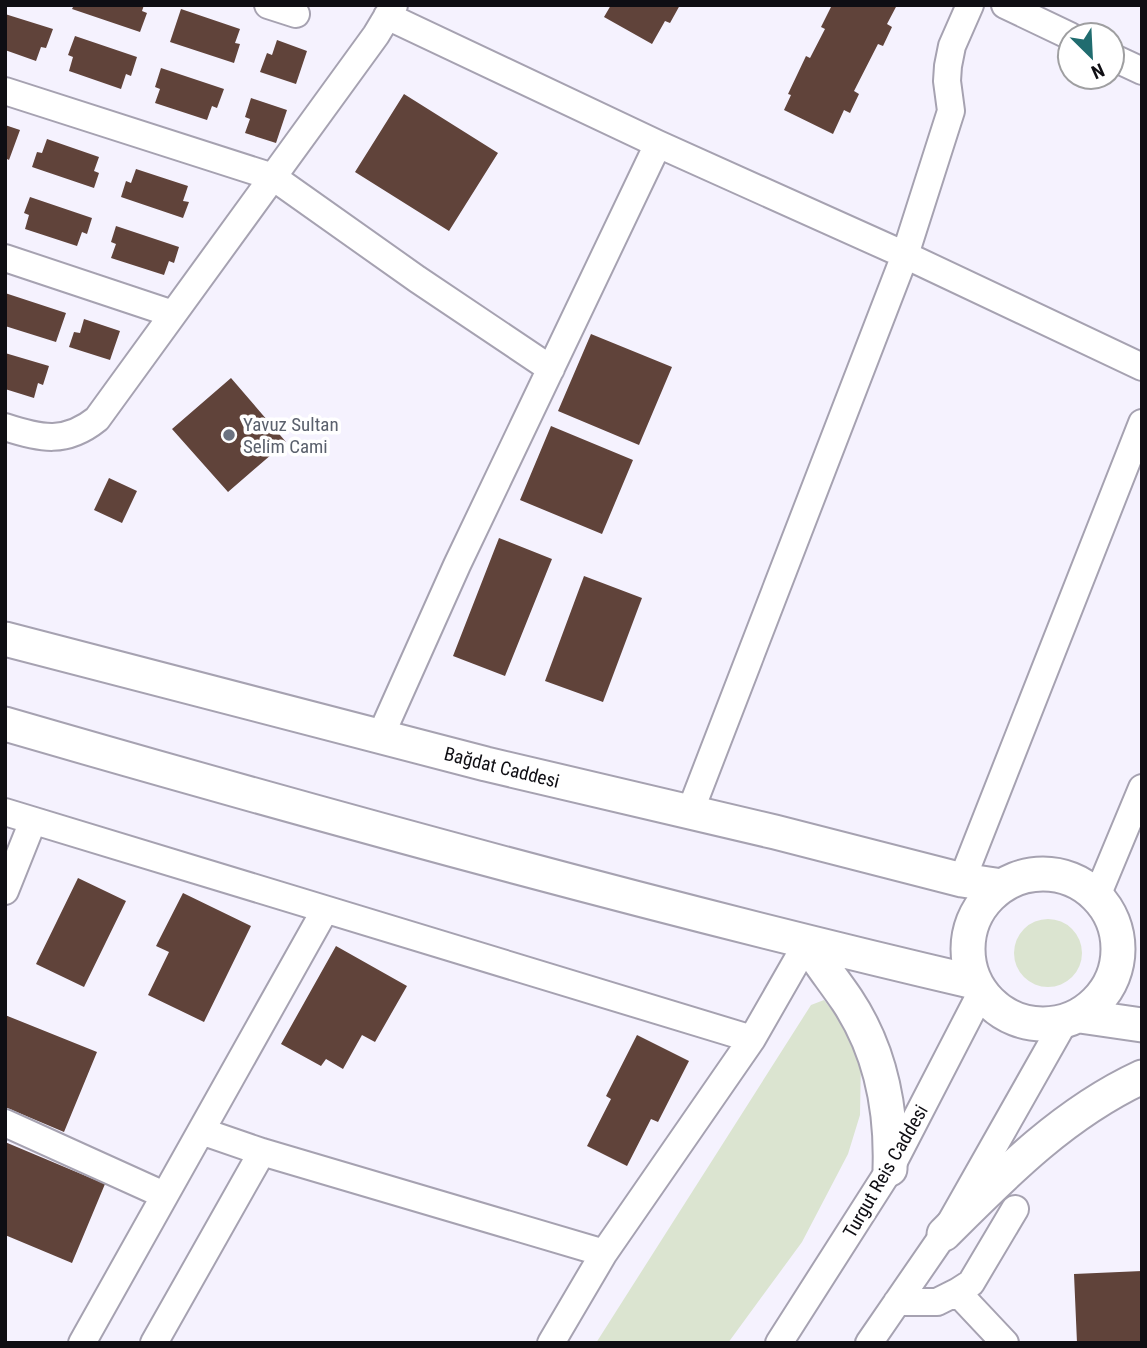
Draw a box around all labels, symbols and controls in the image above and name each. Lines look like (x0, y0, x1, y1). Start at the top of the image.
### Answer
north arrow (1056, 21, 1126, 91)
text: N (1088, 58, 1108, 84)
place label: Yavuz Sultan Selim Cami (243, 413, 339, 458)
marker: Yavuz Sultan Selim Cami (221, 427, 237, 443)
street label: Bağdat Caddesi (442, 742, 562, 793)
street label: Turgut Reis Caddesi (838, 1101, 933, 1242)

